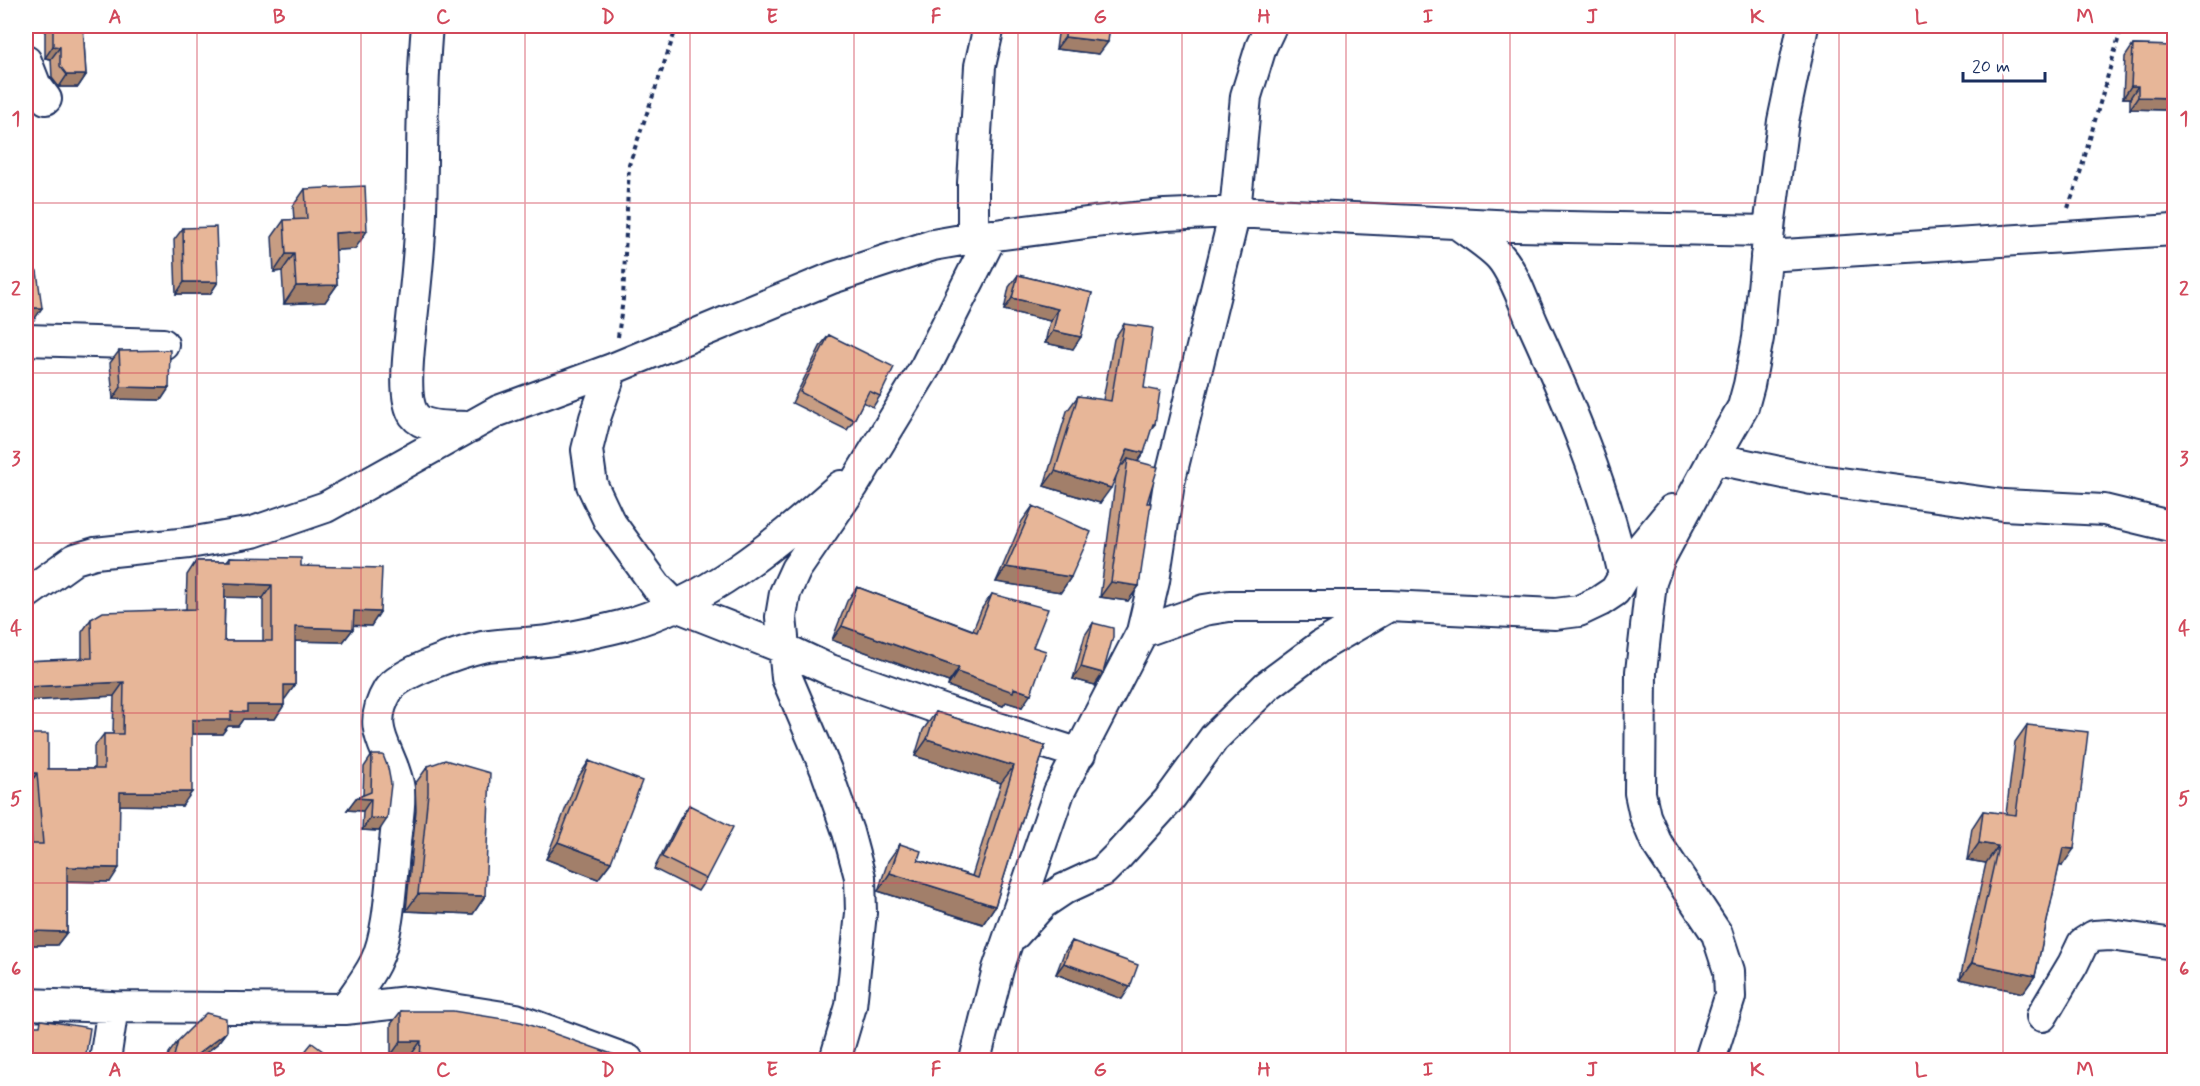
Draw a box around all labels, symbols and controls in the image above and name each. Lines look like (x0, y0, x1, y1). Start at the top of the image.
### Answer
text: A (108, 4, 122, 31)
text: B (273, 4, 286, 31)
text: C (436, 4, 451, 31)
text: D (601, 4, 615, 31)
text: E (766, 4, 778, 31)
text: F (931, 4, 942, 31)
text: G (1093, 4, 1107, 31)
text: H (1257, 4, 1271, 31)
text: I (1423, 4, 1433, 31)
text: J (1586, 4, 1598, 31)
text: K (1750, 4, 1765, 31)
text: L (1915, 4, 1928, 31)
text: M (2076, 4, 2094, 31)
scale bar (1963, 45, 2046, 83)
text: 20 m (1972, 55, 2010, 79)
text: 1 (12, 106, 20, 133)
text: 1 (2180, 106, 2188, 133)
text: 2 (11, 276, 21, 303)
text: 2 (2179, 276, 2189, 303)
text: 3 (11, 446, 21, 473)
text: 3 (2179, 446, 2189, 473)
text: 4 (10, 616, 22, 643)
text: 4 (2178, 616, 2190, 643)
text: 5 (10, 786, 22, 813)
text: 5 (2178, 786, 2190, 813)
text: 6 (11, 956, 21, 983)
text: 6 (2179, 956, 2189, 983)
text: A (108, 1057, 122, 1084)
text: B (273, 1057, 286, 1084)
text: C (436, 1057, 451, 1084)
text: D (601, 1057, 615, 1084)
text: E (766, 1057, 778, 1084)
text: F (931, 1057, 942, 1084)
text: G (1093, 1057, 1107, 1084)
text: H (1257, 1057, 1271, 1084)
text: I (1423, 1057, 1433, 1084)
text: J (1586, 1057, 1598, 1084)
text: K (1750, 1057, 1765, 1084)
text: L (1915, 1057, 1928, 1084)
text: M (2076, 1057, 2094, 1084)

